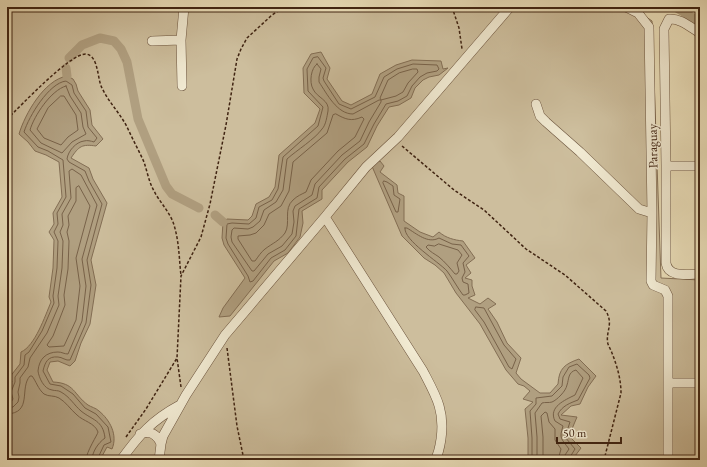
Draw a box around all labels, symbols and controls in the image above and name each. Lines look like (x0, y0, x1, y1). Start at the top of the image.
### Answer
street label: Paraguay (644, 123, 661, 168)
scale bar (557, 419, 621, 445)
text: 50 m (563, 425, 587, 441)

